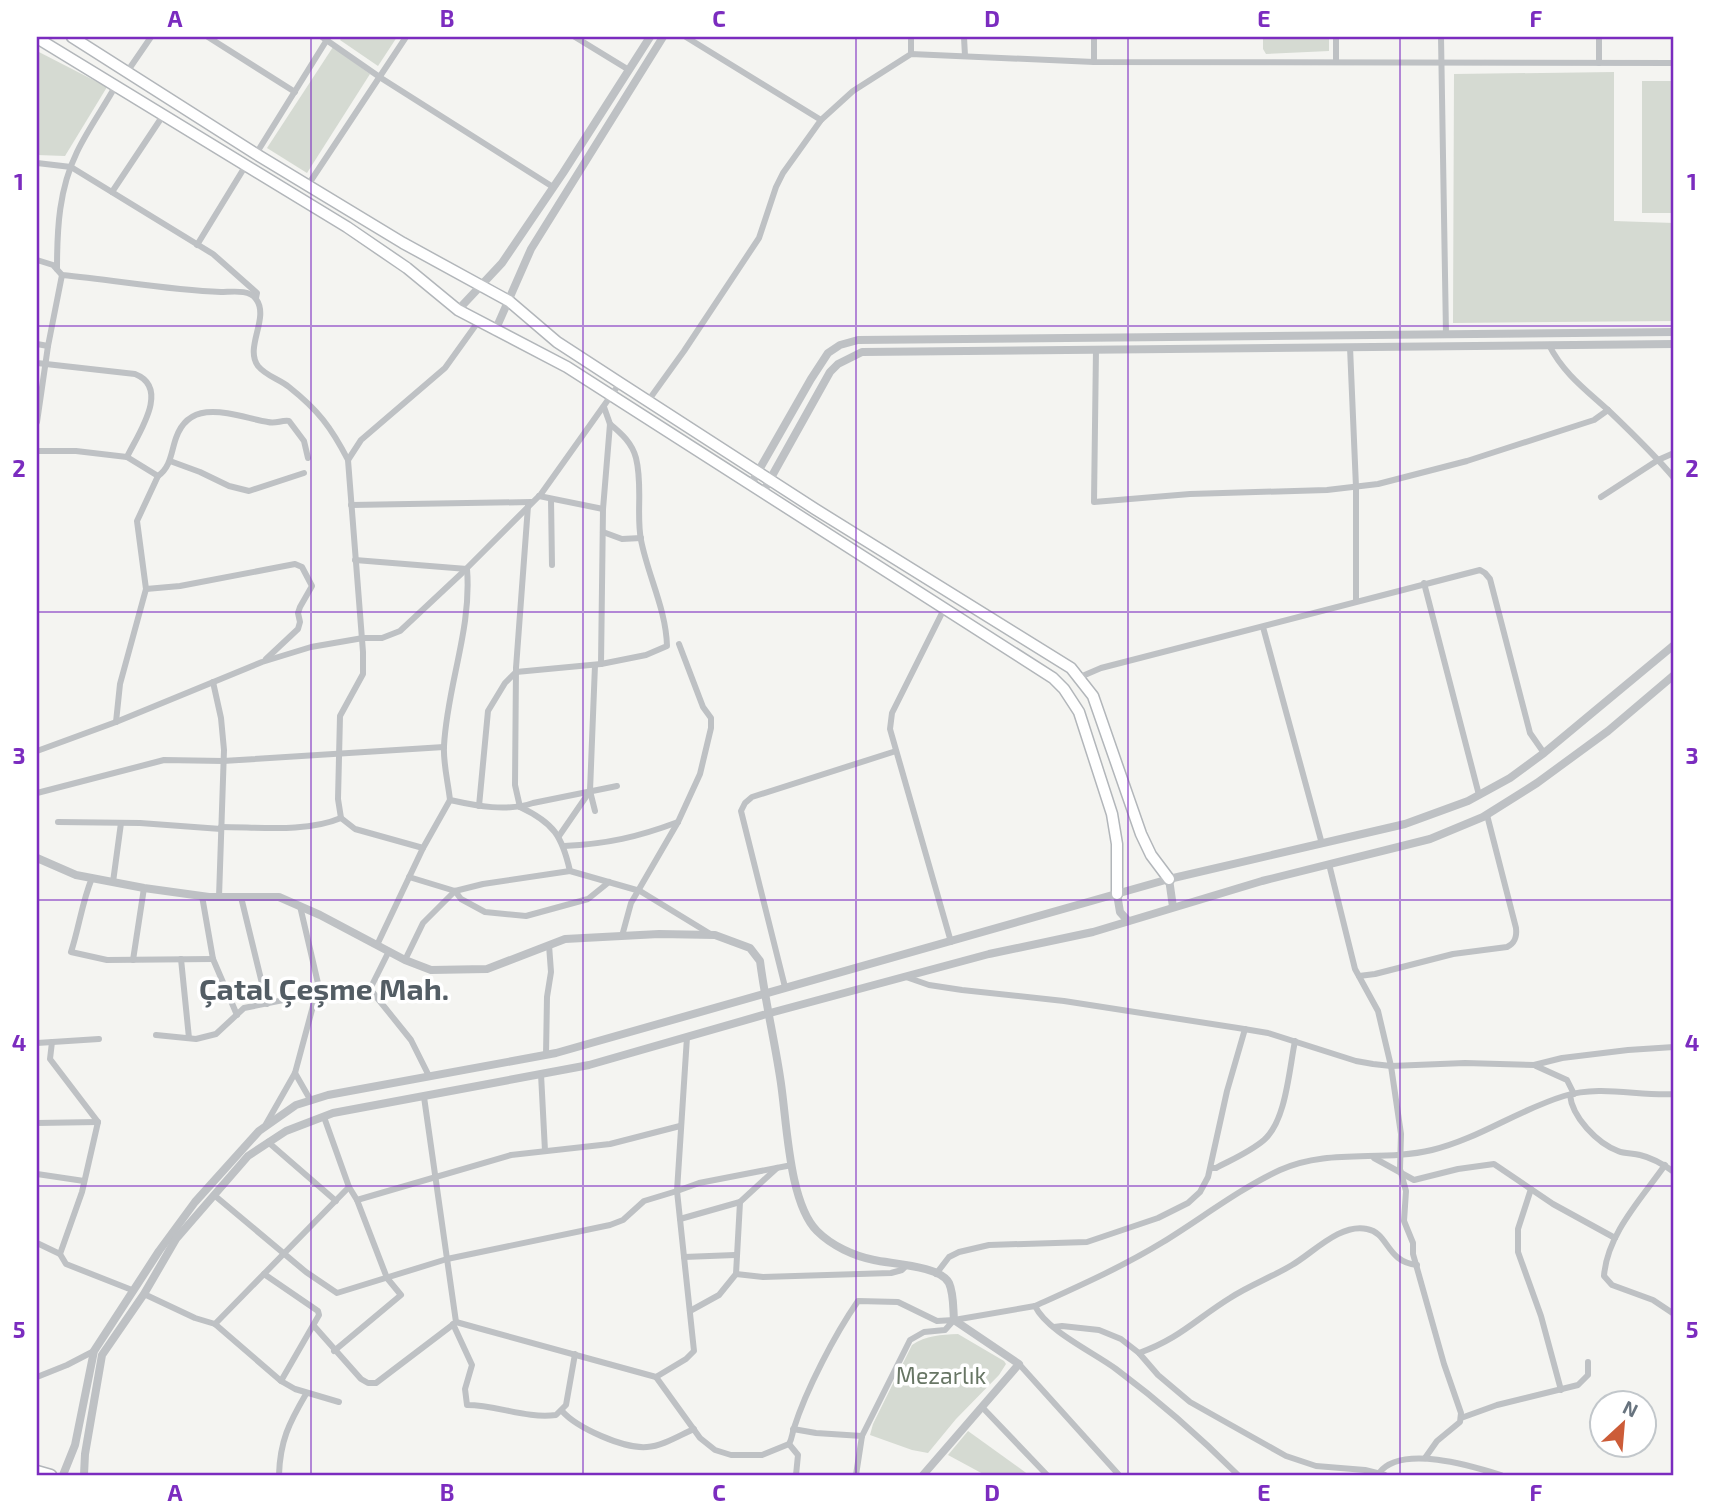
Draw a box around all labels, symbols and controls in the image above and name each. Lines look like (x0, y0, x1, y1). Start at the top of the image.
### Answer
text: A (167, 4, 183, 32)
text: B (440, 4, 454, 32)
text: C (712, 4, 726, 32)
text: D (984, 4, 1000, 32)
text: E (1257, 4, 1271, 32)
text: F (1530, 4, 1543, 32)
text: 1 (14, 167, 24, 195)
text: 1 (1687, 167, 1697, 195)
text: 2 (12, 454, 26, 482)
text: 2 (1685, 454, 1699, 482)
text: 3 (12, 741, 26, 769)
text: 3 (1685, 741, 1699, 769)
district label: Çatal Çeşme Mah. (199, 970, 449, 1008)
text: 4 (12, 1028, 26, 1056)
text: 4 (1685, 1028, 1699, 1056)
text: 5 (13, 1315, 25, 1343)
text: 5 (1686, 1315, 1698, 1343)
park label: Mezarlık (896, 1361, 986, 1389)
north arrow (1588, 1390, 1658, 1460)
text: N (1619, 1395, 1642, 1422)
text: A (167, 1478, 183, 1506)
text: B (440, 1478, 454, 1506)
text: C (712, 1478, 726, 1506)
text: D (984, 1478, 1000, 1506)
text: E (1257, 1478, 1271, 1506)
text: F (1530, 1478, 1543, 1506)

